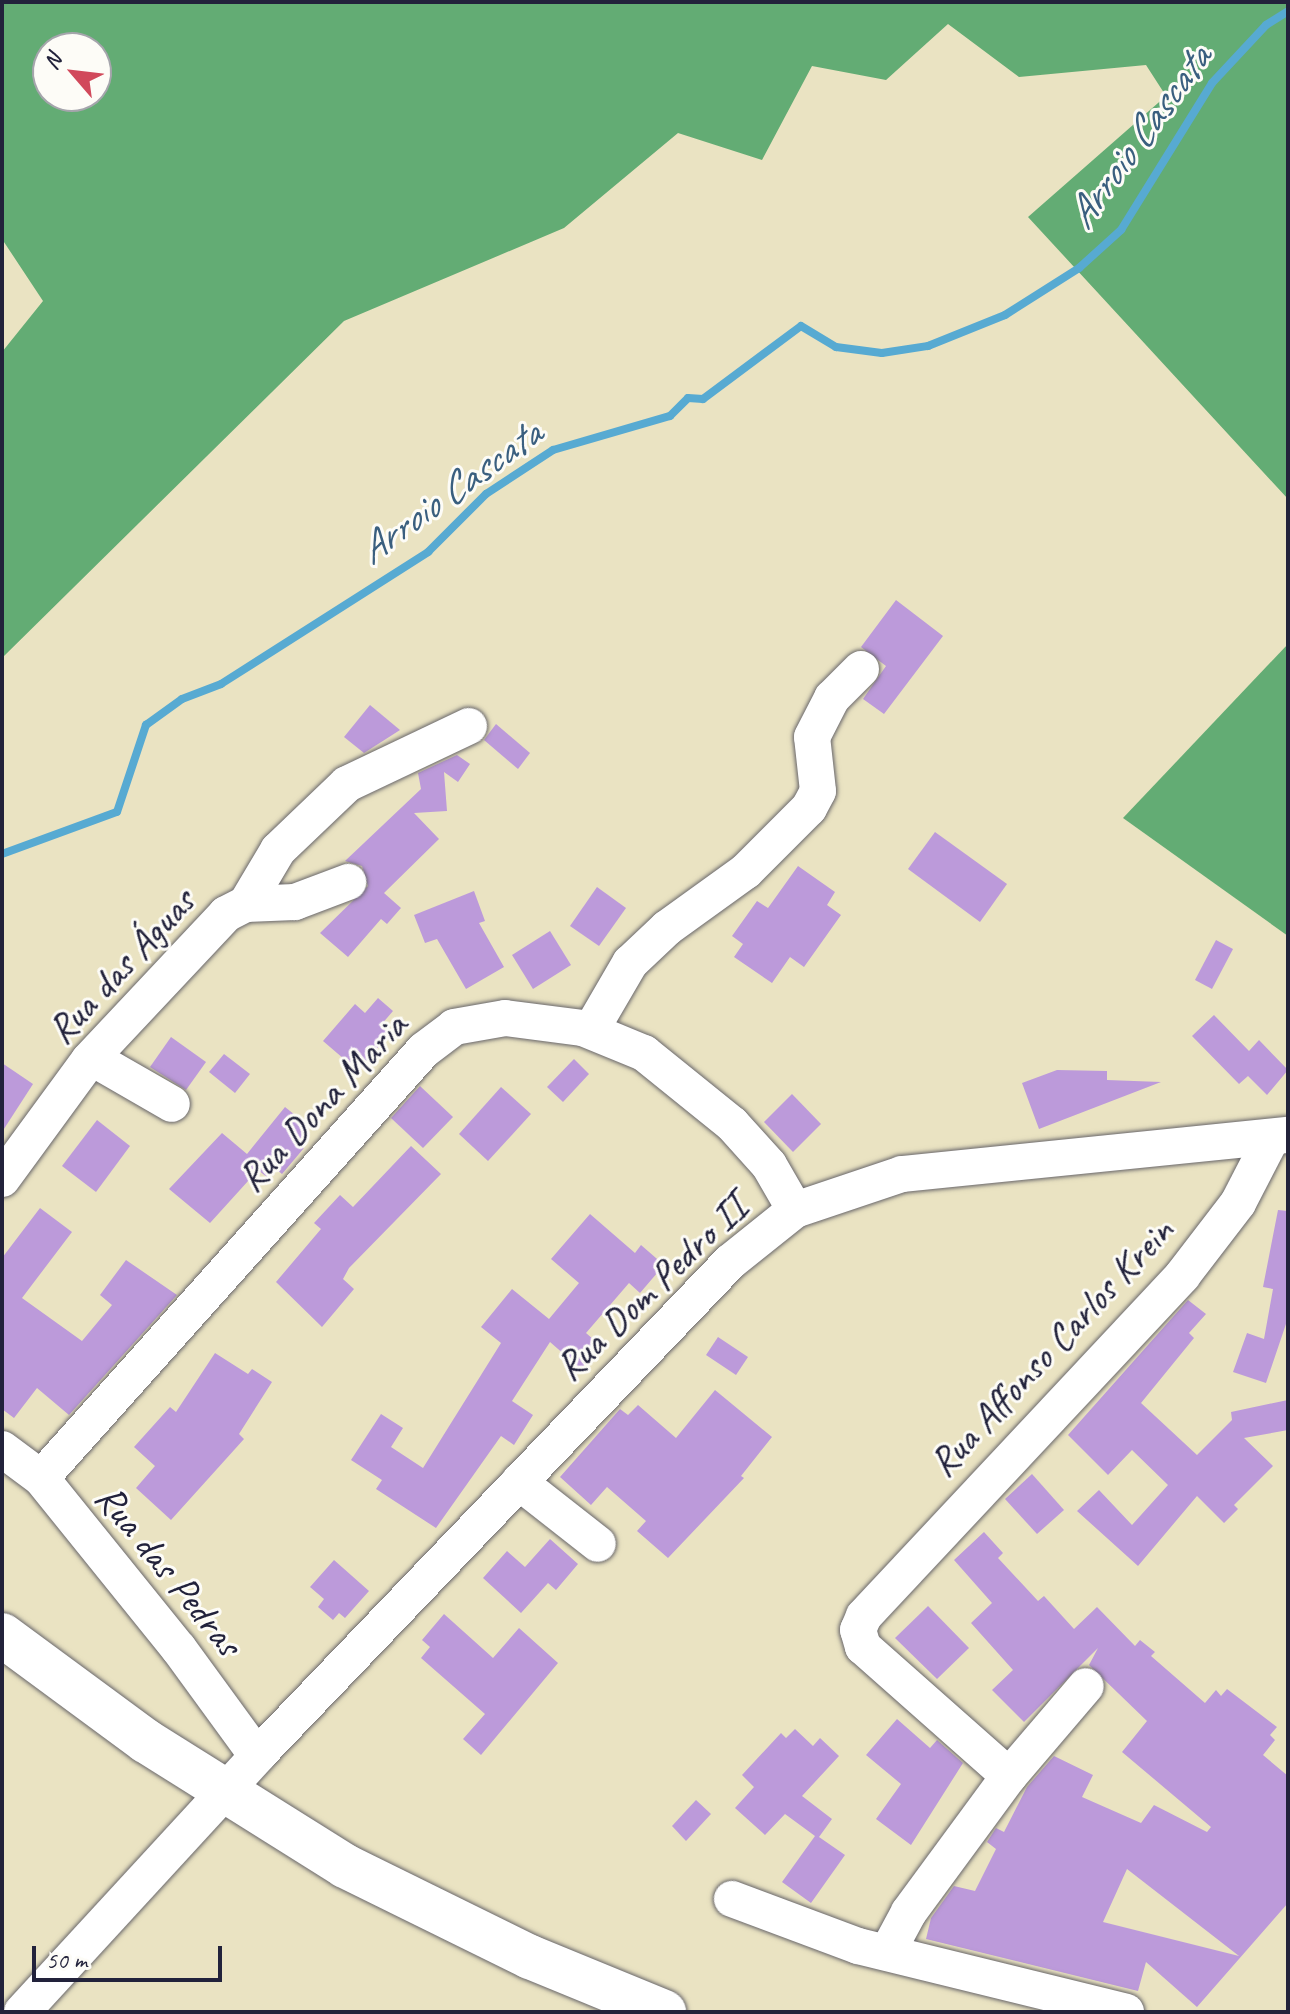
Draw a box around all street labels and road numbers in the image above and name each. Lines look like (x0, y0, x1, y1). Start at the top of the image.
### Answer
street label: Rua das Águas (37, 878, 205, 1054)
street label: Rua Dona Maria (227, 1003, 417, 1201)
street label: Rua Dom Pedro II (545, 1184, 757, 1390)
street label: Rua Affonso Carlos Krein (918, 1207, 1184, 1487)
street label: Rua das Pedras (85, 1474, 253, 1666)

